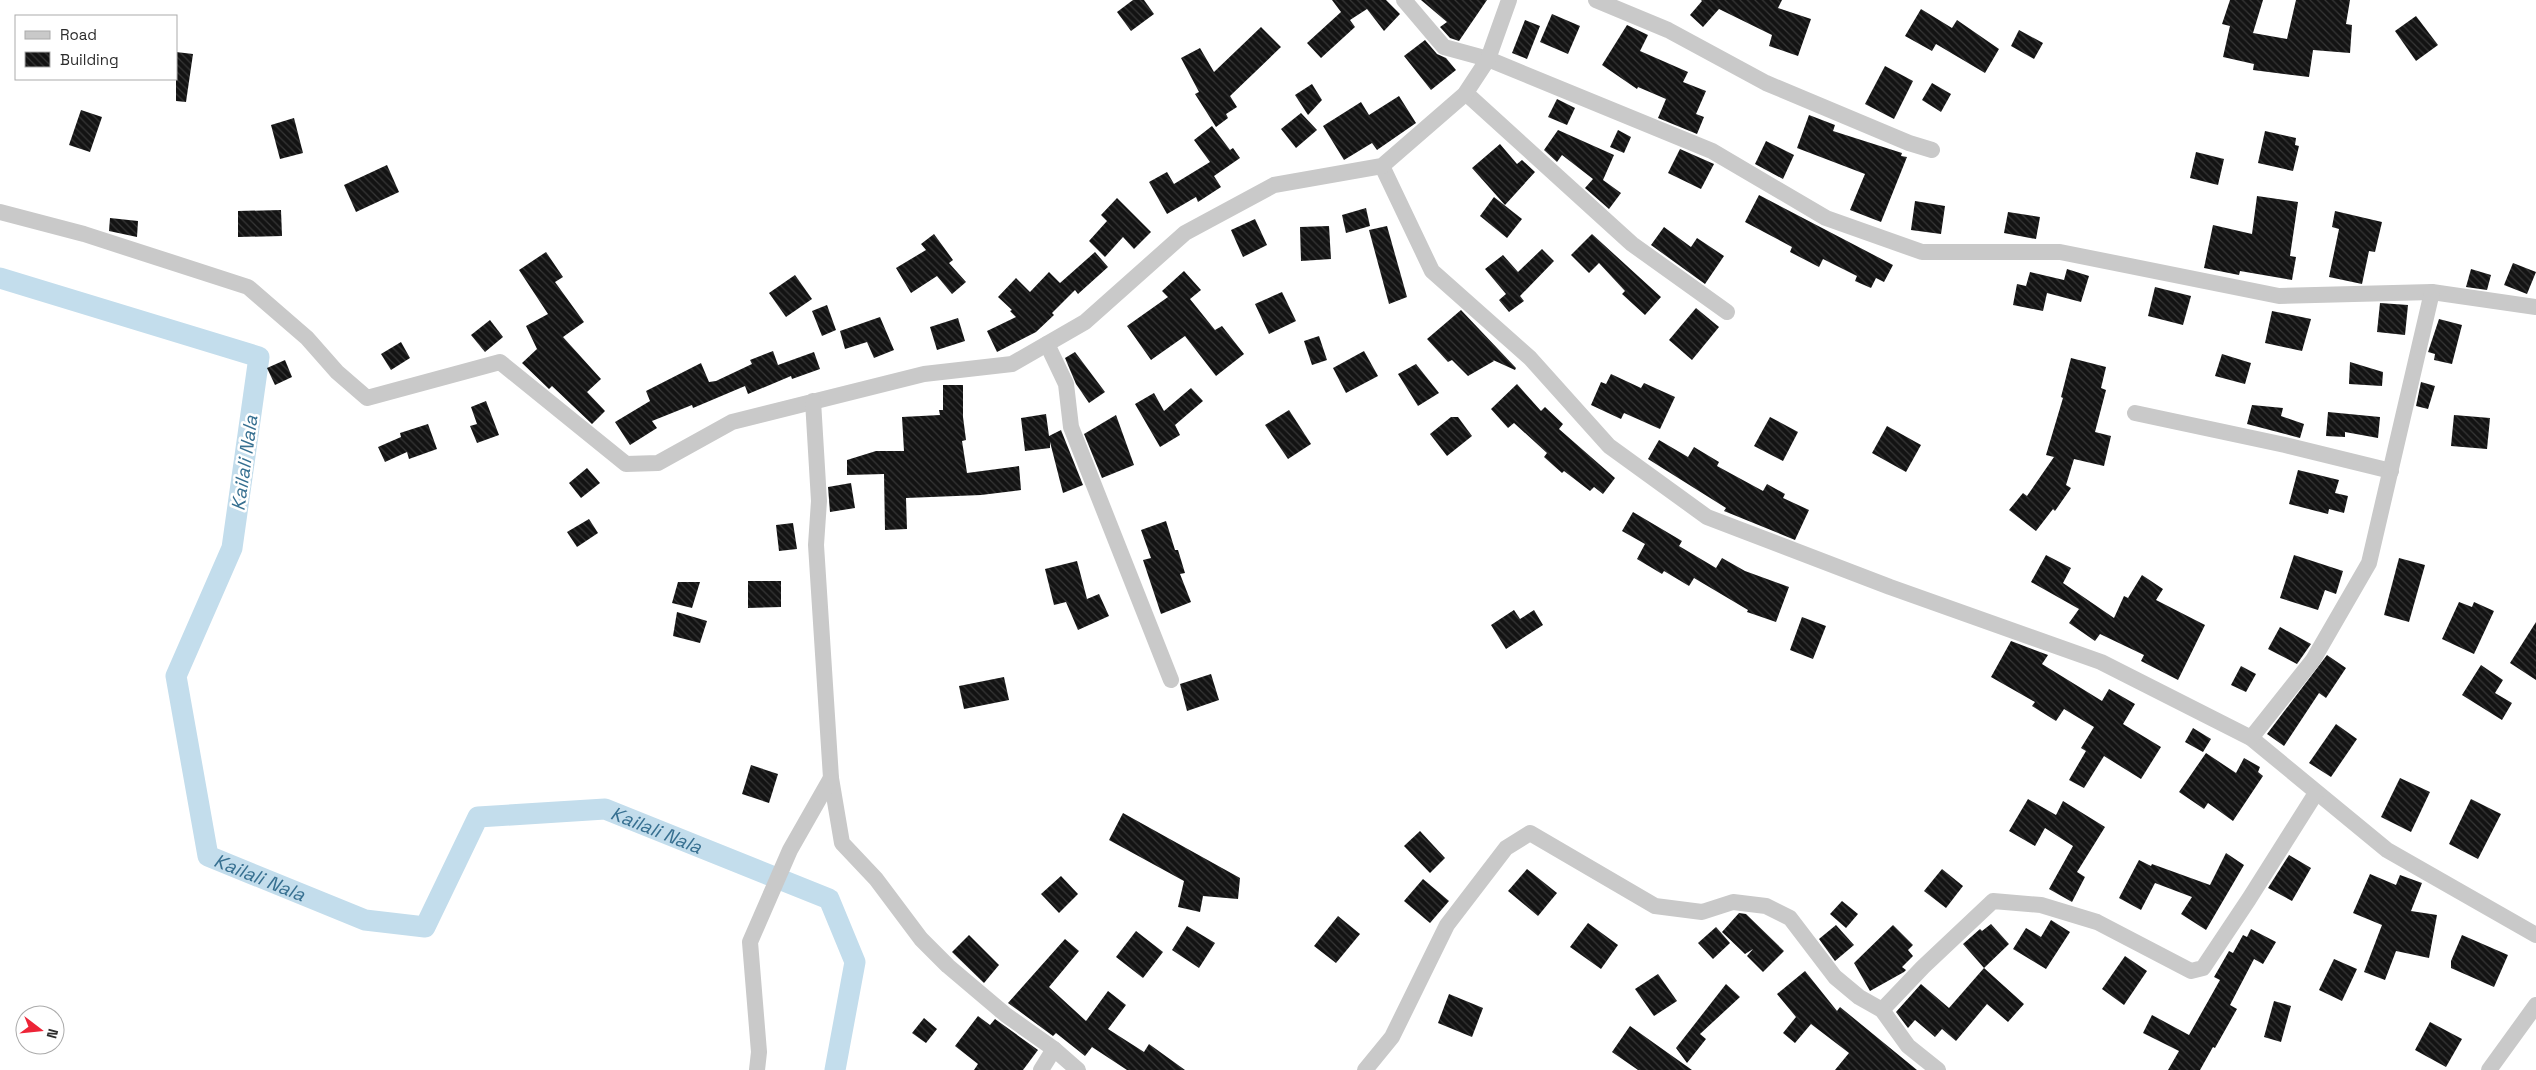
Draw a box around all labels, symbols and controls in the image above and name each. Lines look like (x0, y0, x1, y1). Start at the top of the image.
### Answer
legend (15, 15, 178, 80)
text: Road (60, 25, 97, 44)
text: Building (60, 50, 119, 69)
water label: Kailali Nala (225, 414, 264, 512)
water label: Kailali Nala (607, 801, 706, 860)
water label: Kailali Nala (210, 848, 309, 907)
north arrow (15, 1005, 65, 1055)
text: N (43, 1027, 62, 1041)

